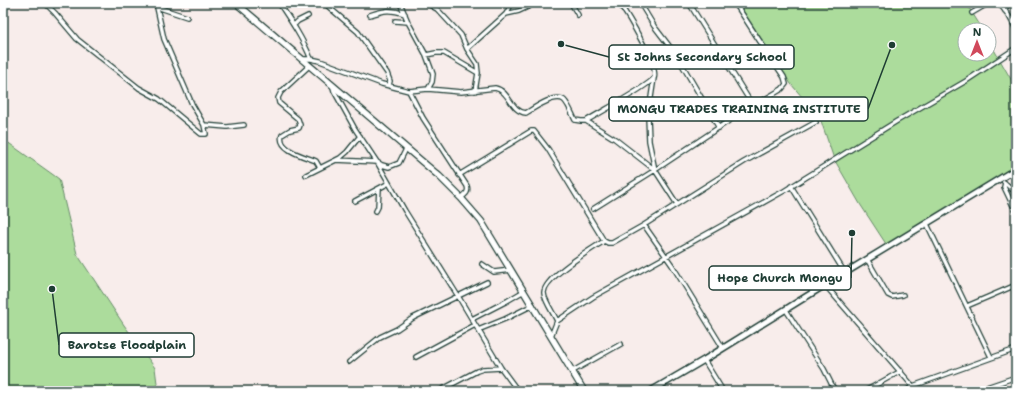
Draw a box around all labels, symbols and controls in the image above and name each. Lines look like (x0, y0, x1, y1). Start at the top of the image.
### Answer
north arrow (957, 22, 997, 62)
text: N (973, 25, 982, 40)
callout: St Johns Secondary School (609, 45, 794, 69)
text: St Johns Secondary School (617, 49, 787, 65)
callout: MONGU TRADES TRAINING INSTITUTE (609, 97, 868, 121)
text: MONGU TRADES TRAINING INSTITUTE (617, 101, 861, 117)
callout: Hope Church Mongu (709, 266, 851, 290)
text: Hope Church Mongu (717, 270, 843, 286)
callout: Barotse Floodplain (59, 333, 194, 357)
text: Barotse Floodplain (68, 337, 186, 353)

